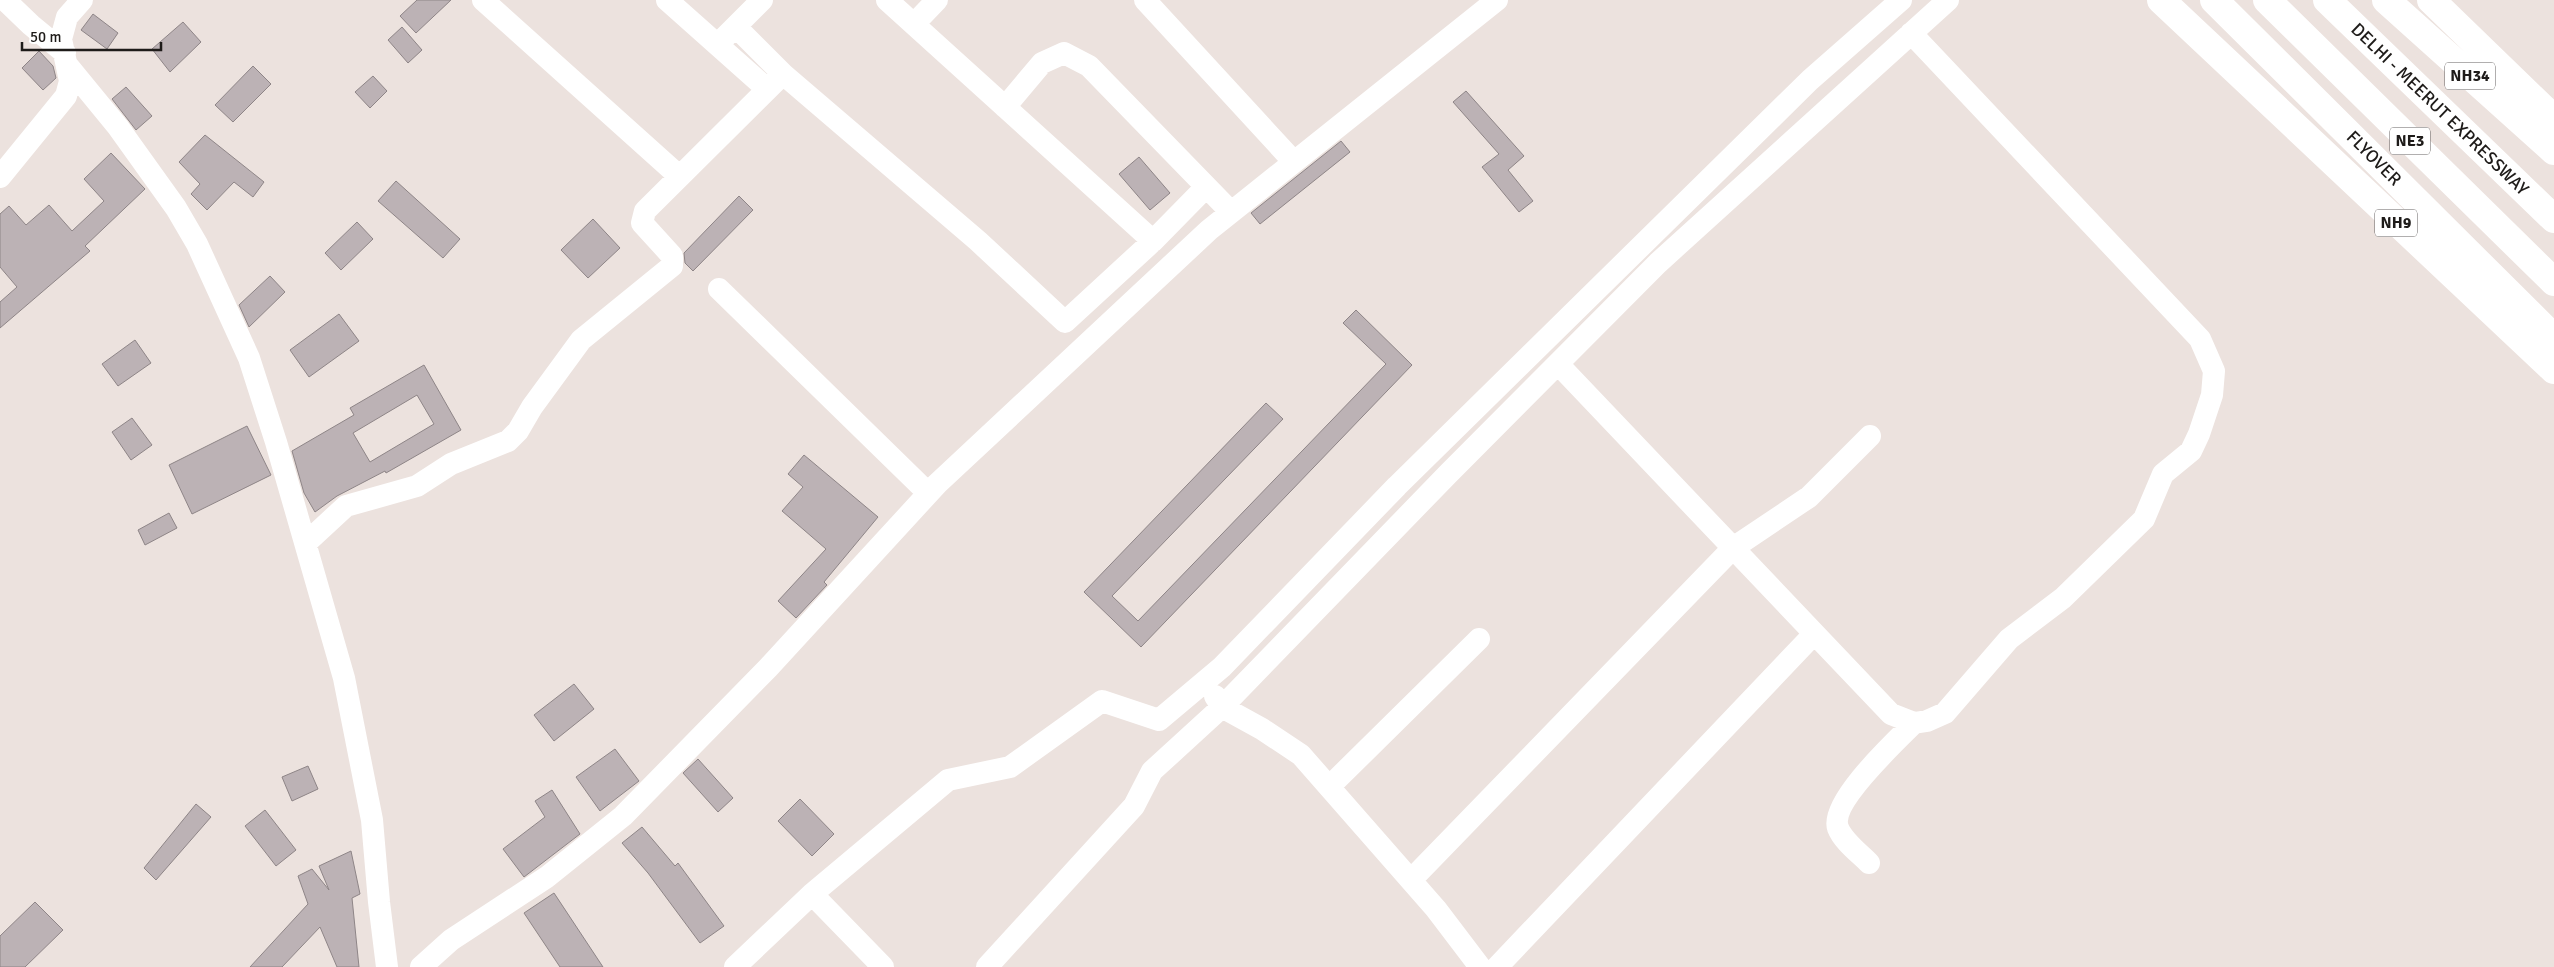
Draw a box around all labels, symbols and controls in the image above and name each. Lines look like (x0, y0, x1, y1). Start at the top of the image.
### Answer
street label: DELHI - MEERUT EXPRESSWAY (2347, 18, 2533, 200)
scale bar (22, 20, 161, 52)
text: 50 m (30, 28, 61, 46)
road number: NH34 (2445, 62, 2495, 90)
street label: FLYOVER (2342, 126, 2406, 190)
road number: NE3 (2390, 128, 2430, 154)
road number: NH9 (2375, 210, 2417, 237)

